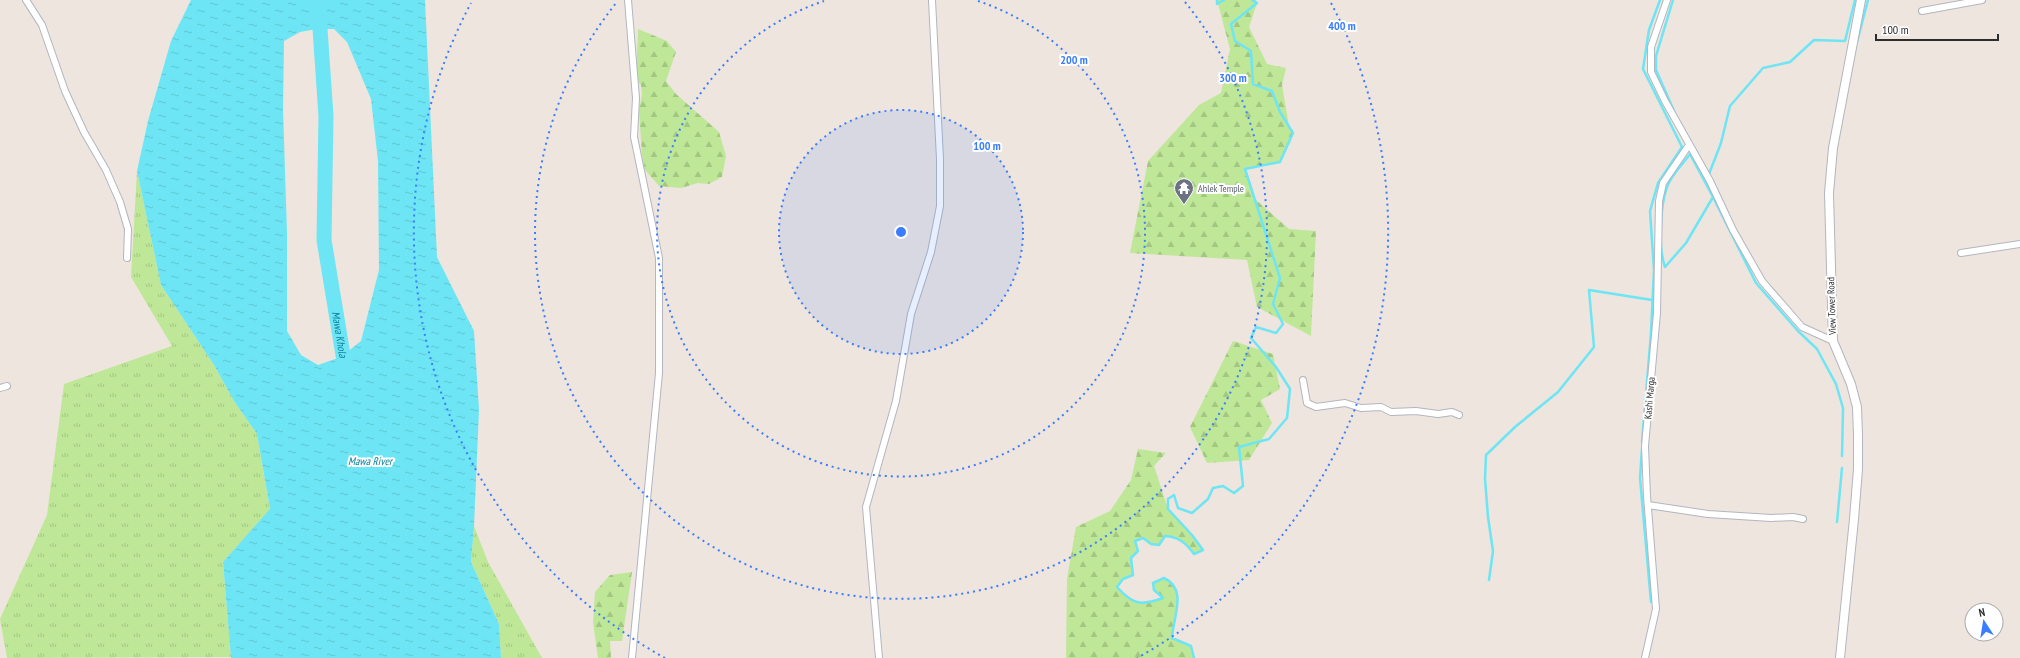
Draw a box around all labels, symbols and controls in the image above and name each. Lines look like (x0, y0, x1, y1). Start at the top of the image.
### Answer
scale bar (1876, 16, 1998, 42)
text: 400 m (1328, 18, 1356, 33)
text: 100 m (1882, 22, 1909, 37)
text: 200 m (1060, 52, 1088, 67)
text: 300 m (1219, 70, 1247, 85)
text: 100 m (973, 138, 1001, 153)
temple icon: Ahlek Temple (1173, 177, 1195, 205)
place label: Ahlek Temple (1198, 182, 1244, 195)
centre of rings (894, 225, 908, 239)
street label: View Tower Road (1824, 277, 1839, 336)
water label: Mawa Khola (329, 310, 350, 359)
street label: Kashi Marga (1641, 376, 1658, 420)
water label: Mawa River (348, 454, 394, 468)
north arrow (1964, 602, 2004, 642)
text: N (1978, 605, 1986, 620)

